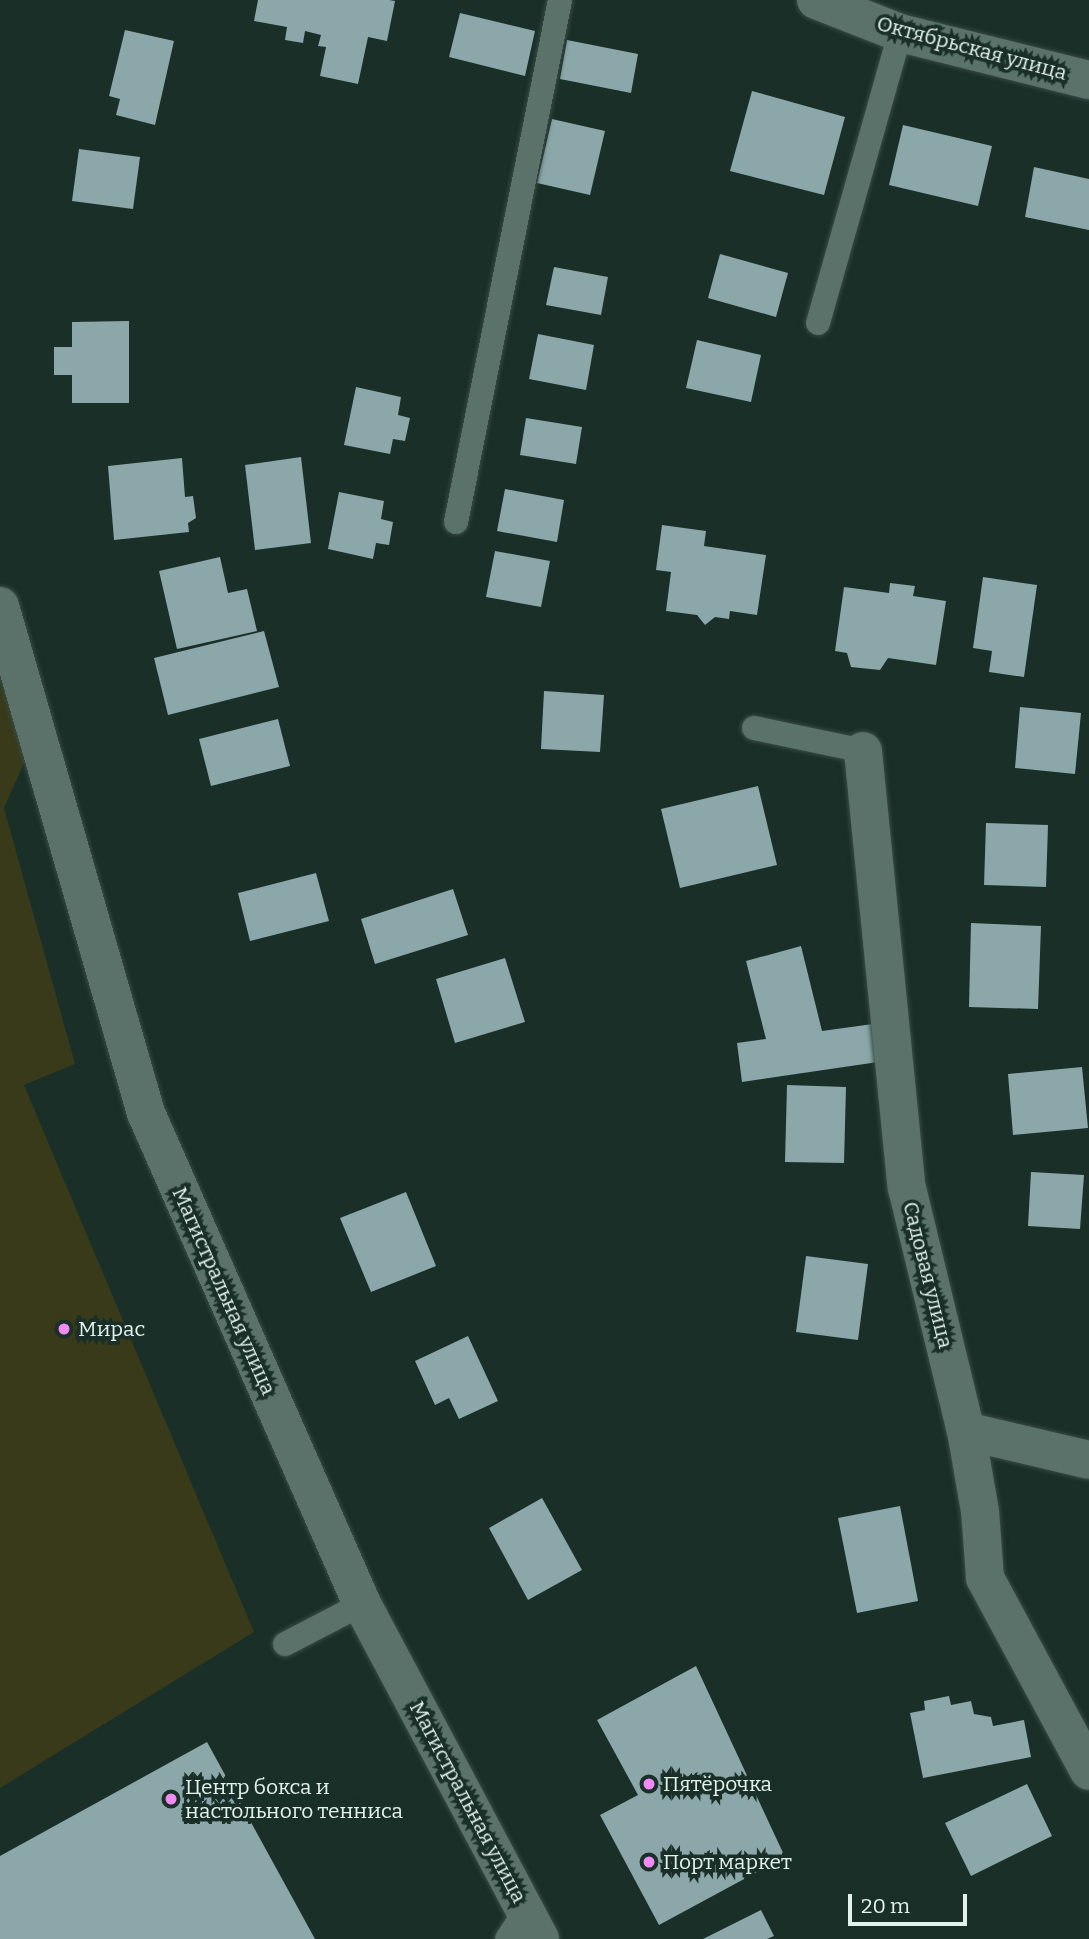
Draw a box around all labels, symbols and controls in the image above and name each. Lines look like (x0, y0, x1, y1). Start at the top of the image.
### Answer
street label: Октябрьская улица (874, 10, 1070, 86)
street label: Магистральная улица (167, 1183, 281, 1399)
street label: Садовая улица (898, 1199, 958, 1351)
place label: Мирас (78, 1316, 145, 1342)
marker: Мирас (56, 1321, 72, 1337)
street label: Магистральная улица (404, 1697, 532, 1907)
place label: Пятёрочка (663, 1771, 772, 1797)
place label: Центр бокса и настольного тенниса (185, 1774, 403, 1824)
marker: Пятёрочка (641, 1776, 657, 1792)
marker: Центр бокса и настольного тенниса (163, 1791, 179, 1807)
place label: Порт маркет (663, 1849, 792, 1875)
marker: Порт маркет (641, 1854, 657, 1870)
scale bar (851, 1880, 970, 1924)
text: 20 m (861, 1893, 910, 1919)

